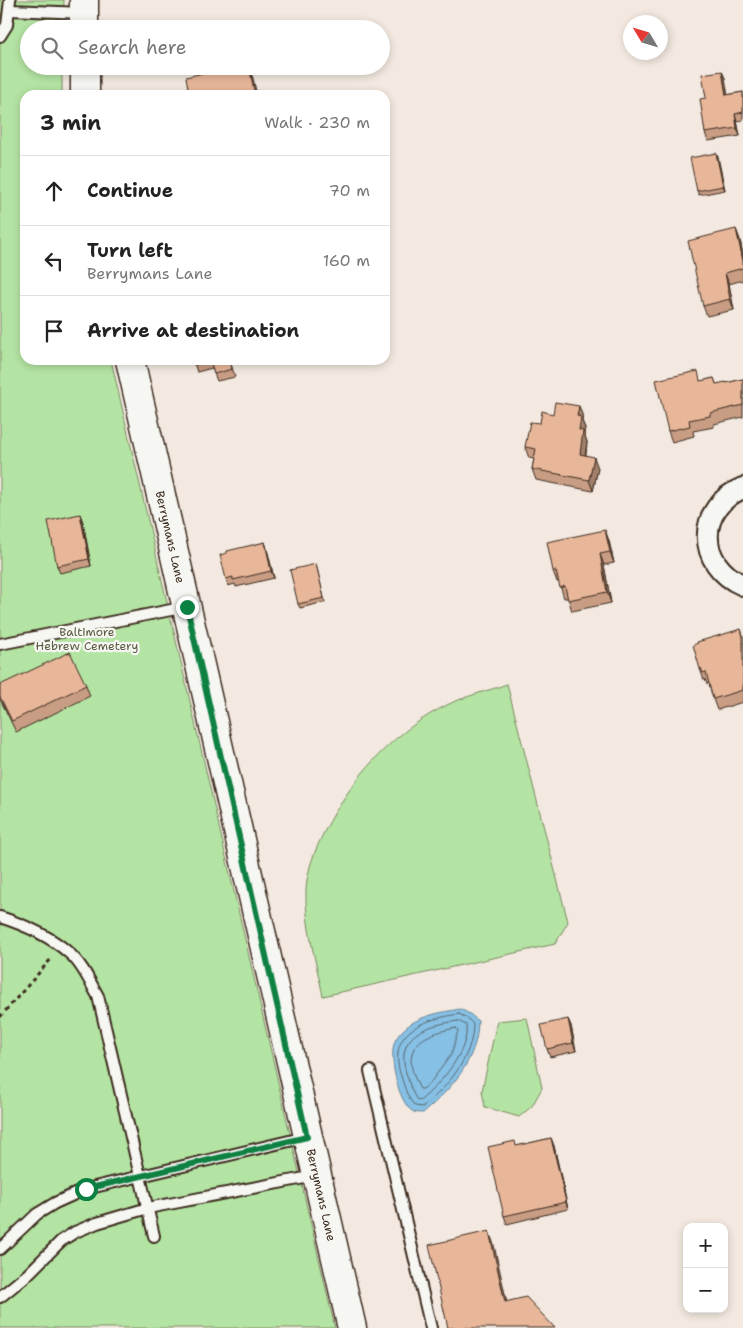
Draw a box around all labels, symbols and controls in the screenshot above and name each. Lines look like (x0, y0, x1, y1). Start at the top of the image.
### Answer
north arrow (623, 15, 668, 60)
search box (20, 20, 390, 75)
icon: search (38, 34, 66, 62)
text: Search here (78, 35, 187, 60)
text: 3 min (40, 109, 101, 137)
text: Walk · 230 m (264, 112, 370, 133)
icon: ahead (40, 177, 68, 205)
text: Continue (87, 178, 173, 203)
text: 70 m (329, 180, 370, 201)
text: Turn left (87, 238, 173, 263)
icon: left (40, 247, 68, 275)
text: 160 m (323, 250, 370, 271)
text: Berrymans Lane (87, 263, 212, 284)
icon: arrive (40, 317, 68, 345)
text: Arrive at destination (87, 318, 299, 343)
street label: Berrymans Lane (152, 489, 188, 585)
route end (176, 596, 199, 619)
park label: Baltimore Hebrew Cemetery (36, 624, 138, 654)
street label: Berrymans Lane (303, 1147, 339, 1243)
route start (75, 1178, 98, 1201)
map controls (683, 1223, 728, 1313)
button: + (683, 1223, 728, 1268)
button: − (683, 1268, 728, 1313)

